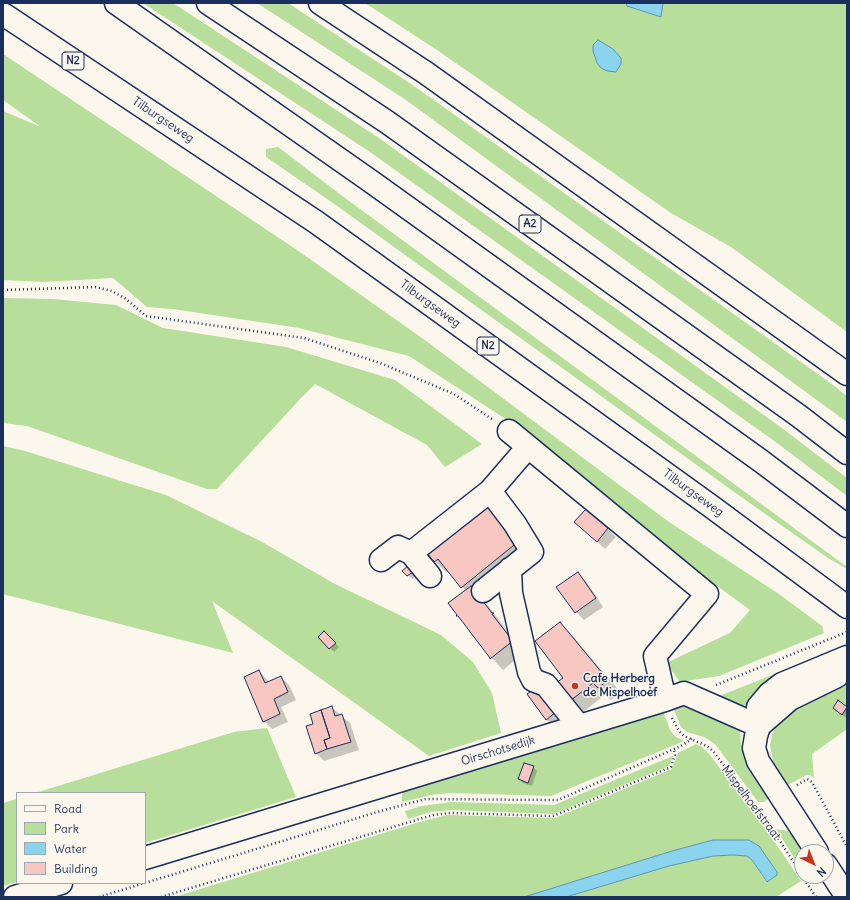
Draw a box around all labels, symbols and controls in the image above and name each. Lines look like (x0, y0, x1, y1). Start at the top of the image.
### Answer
road number: N2 (62, 52, 84, 70)
street label: Tilburgseweg (129, 94, 197, 146)
road number: A2 (519, 215, 541, 233)
street label: Tilburgseweg (397, 277, 463, 331)
road number: N2 (477, 337, 499, 355)
street label: Tilburgseweg (660, 466, 726, 520)
place label: Cafe Herberg de Mispelhoef (583, 672, 657, 700)
marker: Cafe Herberg de Mispelhoef (570, 681, 580, 691)
street label: Oirschotsedijk (459, 733, 537, 769)
street label: Mispelhoefstraat (718, 763, 784, 843)
legend (16, 792, 146, 884)
text: Road (54, 801, 82, 816)
text: Park (54, 821, 79, 836)
text: Water (54, 841, 87, 856)
north arrow (794, 844, 834, 884)
text: Building (54, 861, 98, 876)
text: N (814, 864, 829, 880)

